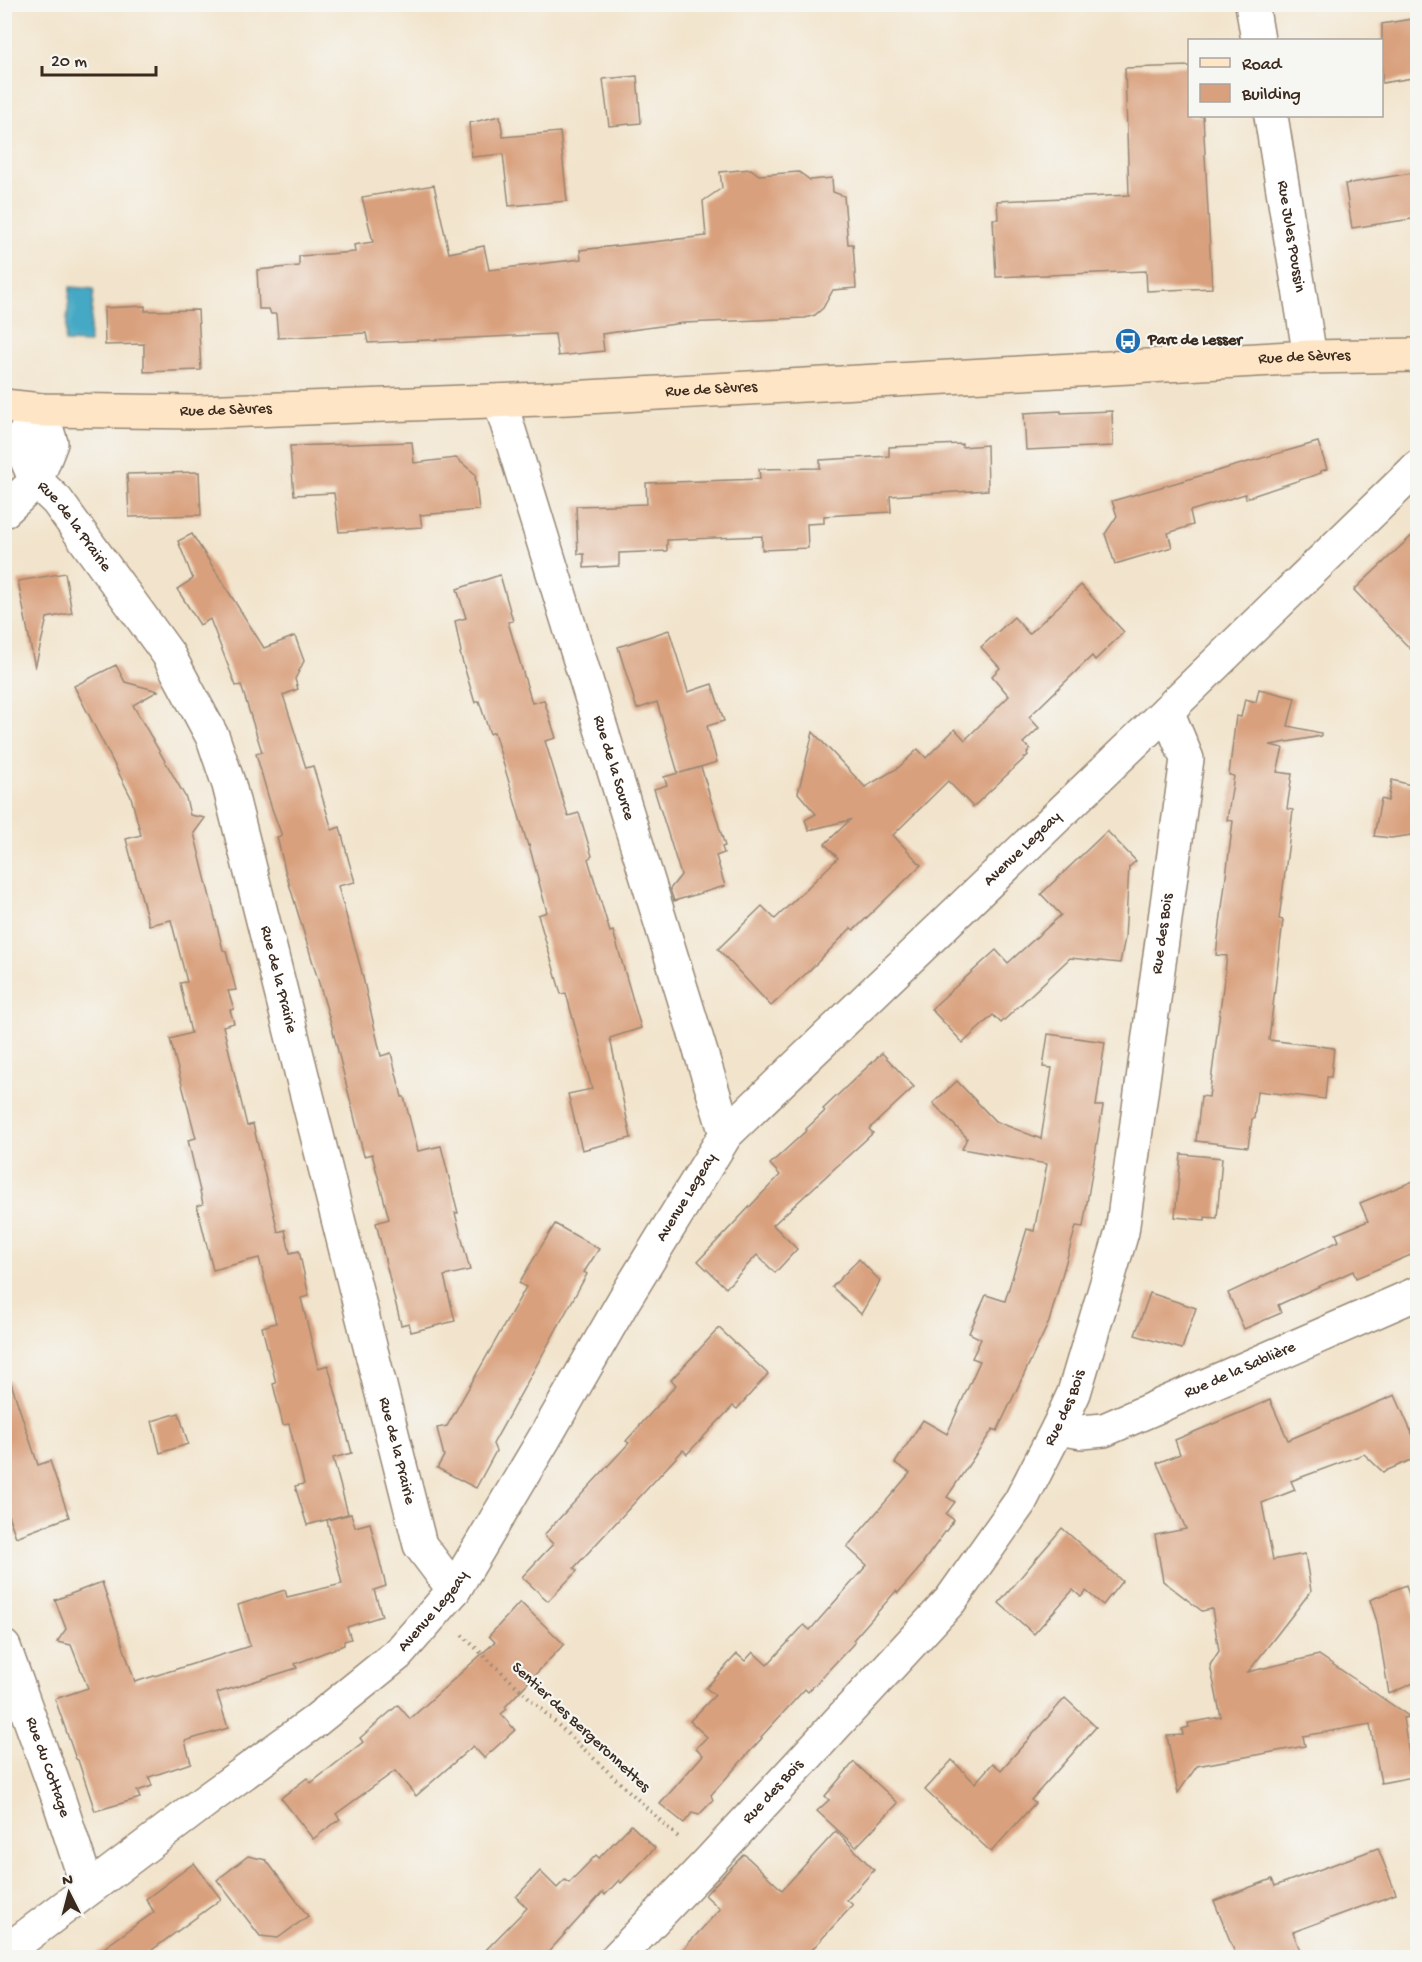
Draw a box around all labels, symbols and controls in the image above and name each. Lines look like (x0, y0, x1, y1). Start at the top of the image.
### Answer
scale bar (42, 39, 156, 77)
legend (1188, 39, 1383, 117)
text: 20 m (51, 52, 87, 73)
text: Road (1242, 55, 1283, 76)
text: Building (1241, 85, 1301, 106)
street label: Rue Jules Poussin (1272, 179, 1309, 294)
bus stop icon: Parc de Lesser (1113, 326, 1143, 356)
place label: Parc de Lesser (1147, 332, 1244, 351)
street label: Rue de Sèvres (1258, 347, 1352, 369)
street label: Rue de Sèvres (665, 378, 759, 402)
street label: Rue de Sèvres (180, 400, 273, 422)
street label: Rue de la Prairie (33, 477, 115, 576)
street label: Rue de la Source (588, 713, 638, 823)
street label: Avenue Legeay (980, 808, 1066, 891)
street label: Rue des Bois (1148, 891, 1178, 975)
street label: Rue de la Prairie (255, 924, 301, 1036)
street label: Avenue Legeay (653, 1150, 721, 1245)
street label: Rue de la Sablière (1182, 1338, 1299, 1403)
street label: Rue des Bois (1041, 1367, 1090, 1449)
street label: Rue de la Prairie (374, 1395, 419, 1507)
street label: Avenue Legeay (394, 1568, 473, 1656)
street label: Sentier des Bergeronnettes (507, 1659, 654, 1798)
street label: Rue du Cottage (21, 1715, 74, 1821)
street label: Rue des Bois (739, 1755, 809, 1828)
north arrow (39, 1863, 99, 1923)
text: N (62, 1872, 75, 1892)

